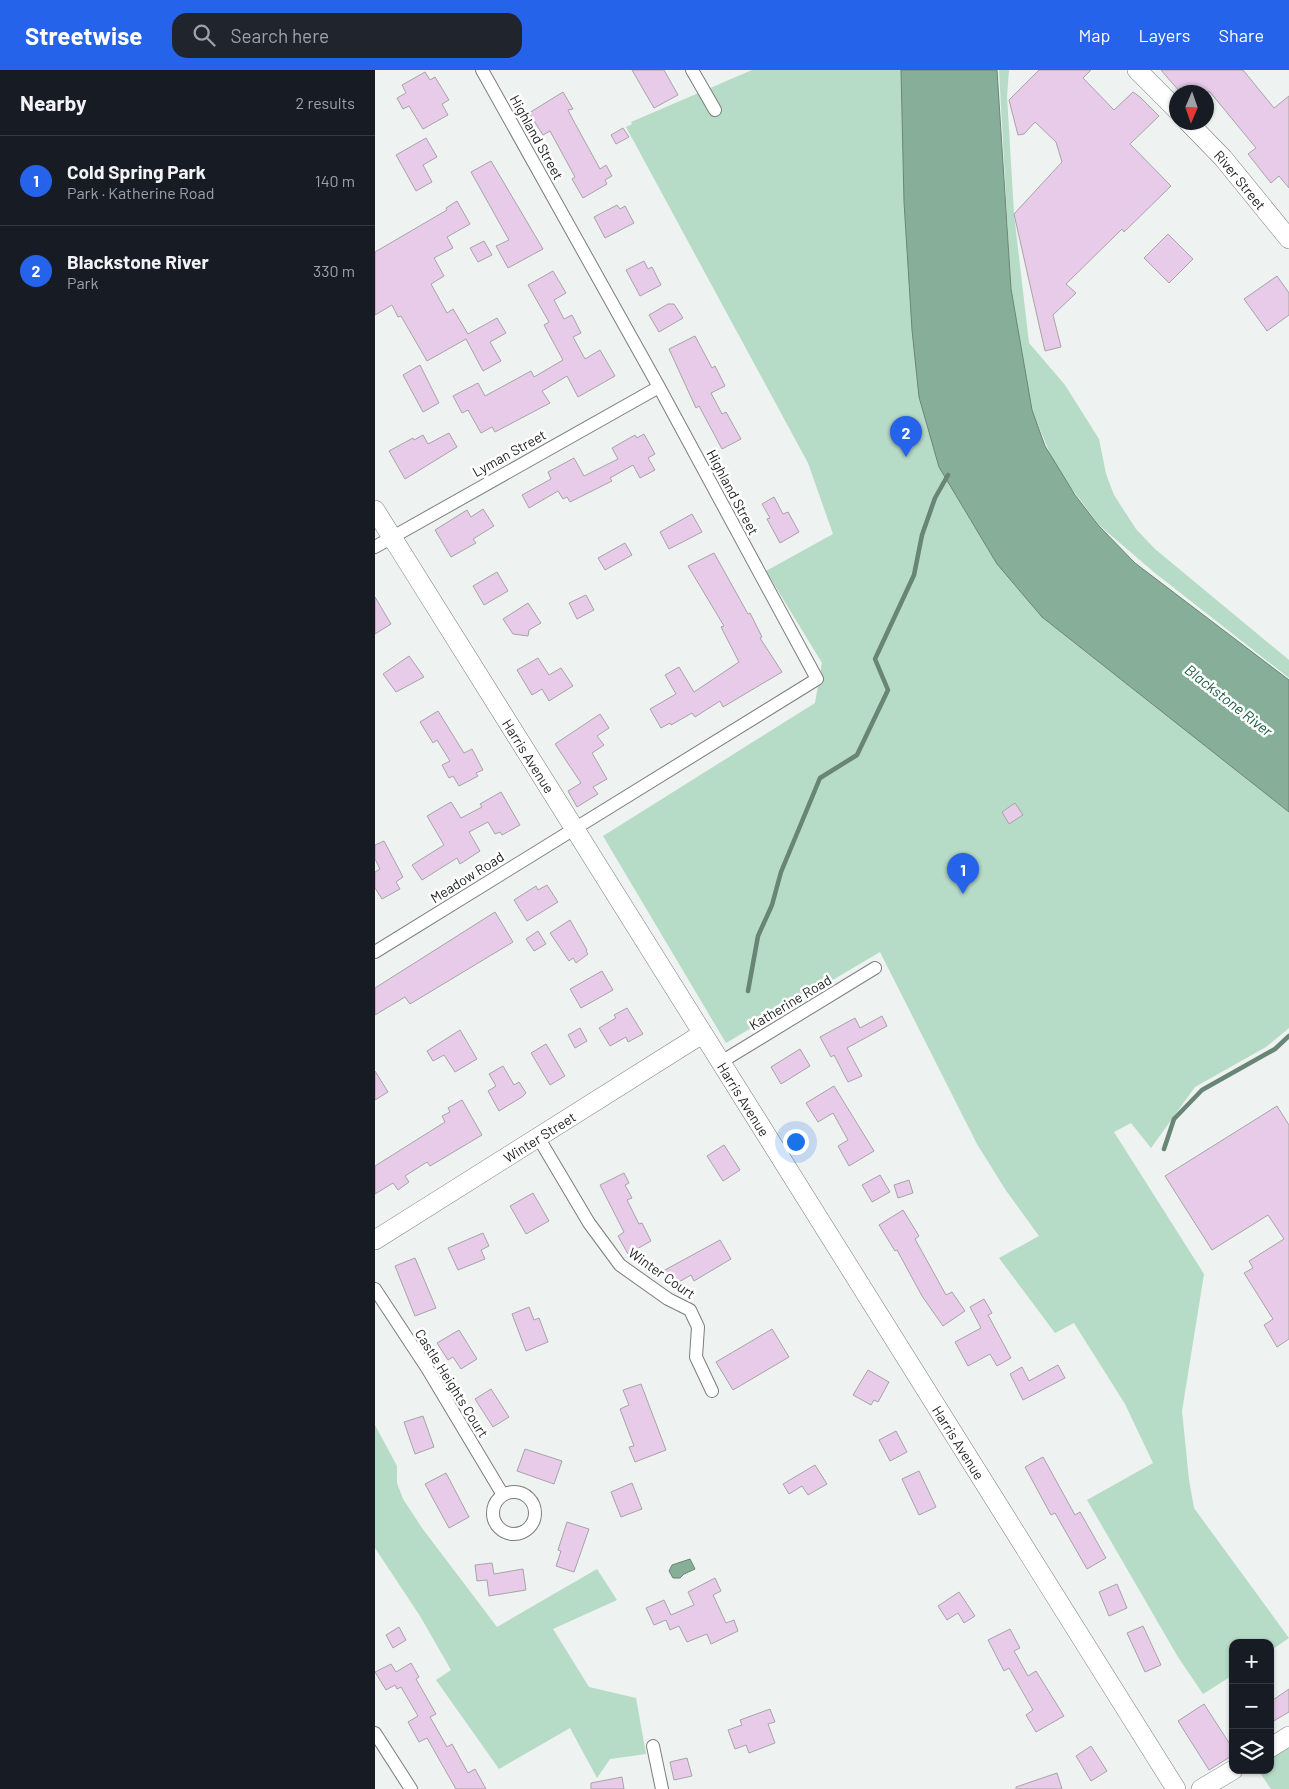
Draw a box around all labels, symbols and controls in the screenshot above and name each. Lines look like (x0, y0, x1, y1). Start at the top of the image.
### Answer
search box (172, 13, 522, 58)
text: Streetwise (25, 21, 142, 50)
icon: search (190, 21, 218, 49)
text: Search here (230, 24, 329, 47)
text: Map (1078, 24, 1110, 46)
text: Layers (1138, 24, 1191, 46)
text: Share (1219, 24, 1264, 46)
north arrow (1169, 85, 1214, 130)
text: Nearby (20, 90, 86, 115)
street label: Highland Street (507, 92, 567, 182)
text: 2 results (296, 93, 355, 112)
street label: River Street (1211, 146, 1270, 213)
text: Cold Spring Park (67, 160, 206, 183)
text: 1 (33, 171, 39, 190)
text: 140 m (315, 171, 355, 190)
text: Park · Katherine Road (67, 183, 214, 202)
text: Blackstone River (67, 250, 209, 273)
text: 2 (32, 261, 40, 280)
text: 330 m (313, 261, 355, 280)
text: Park (67, 273, 98, 292)
pin: 2 (890, 416, 922, 457)
street label: Lyman Street (469, 426, 549, 480)
street label: Highland Street (703, 446, 763, 538)
water label: Blackstone River (1182, 660, 1277, 740)
street label: Harris Avenue (499, 716, 558, 796)
street label: Meadow Road (427, 848, 507, 906)
pin: 1 (947, 853, 979, 894)
street label: Katherine Road (746, 971, 834, 1033)
street label: Harris Avenue (714, 1059, 773, 1139)
street label: Winter Street (500, 1108, 578, 1166)
your location (783, 1129, 809, 1155)
street label: Winter Court (625, 1244, 699, 1302)
street label: Castle Heights Court (412, 1326, 492, 1440)
street label: Harris Avenue (929, 1402, 988, 1482)
map controls (1229, 1639, 1274, 1774)
button: + (1229, 1639, 1274, 1684)
button: − (1229, 1684, 1274, 1729)
button: layers (1229, 1729, 1274, 1774)

